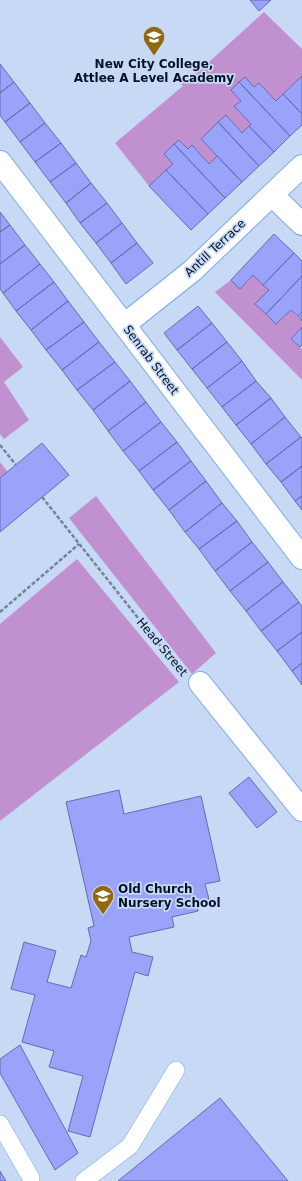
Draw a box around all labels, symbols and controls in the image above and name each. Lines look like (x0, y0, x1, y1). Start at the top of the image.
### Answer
school or university icon: New City College, Attlee A Level Academy (141, 24, 167, 57)
place label: New City College, Attlee A Level Academy (74, 57, 234, 85)
street label: Antill Terrace (182, 216, 248, 280)
street label: Senrab Street (120, 323, 182, 398)
street label: Head Street (134, 615, 191, 679)
place label: Old Church Nursery School (118, 882, 221, 910)
school or university icon: Old Church Nursery School (90, 883, 116, 916)

